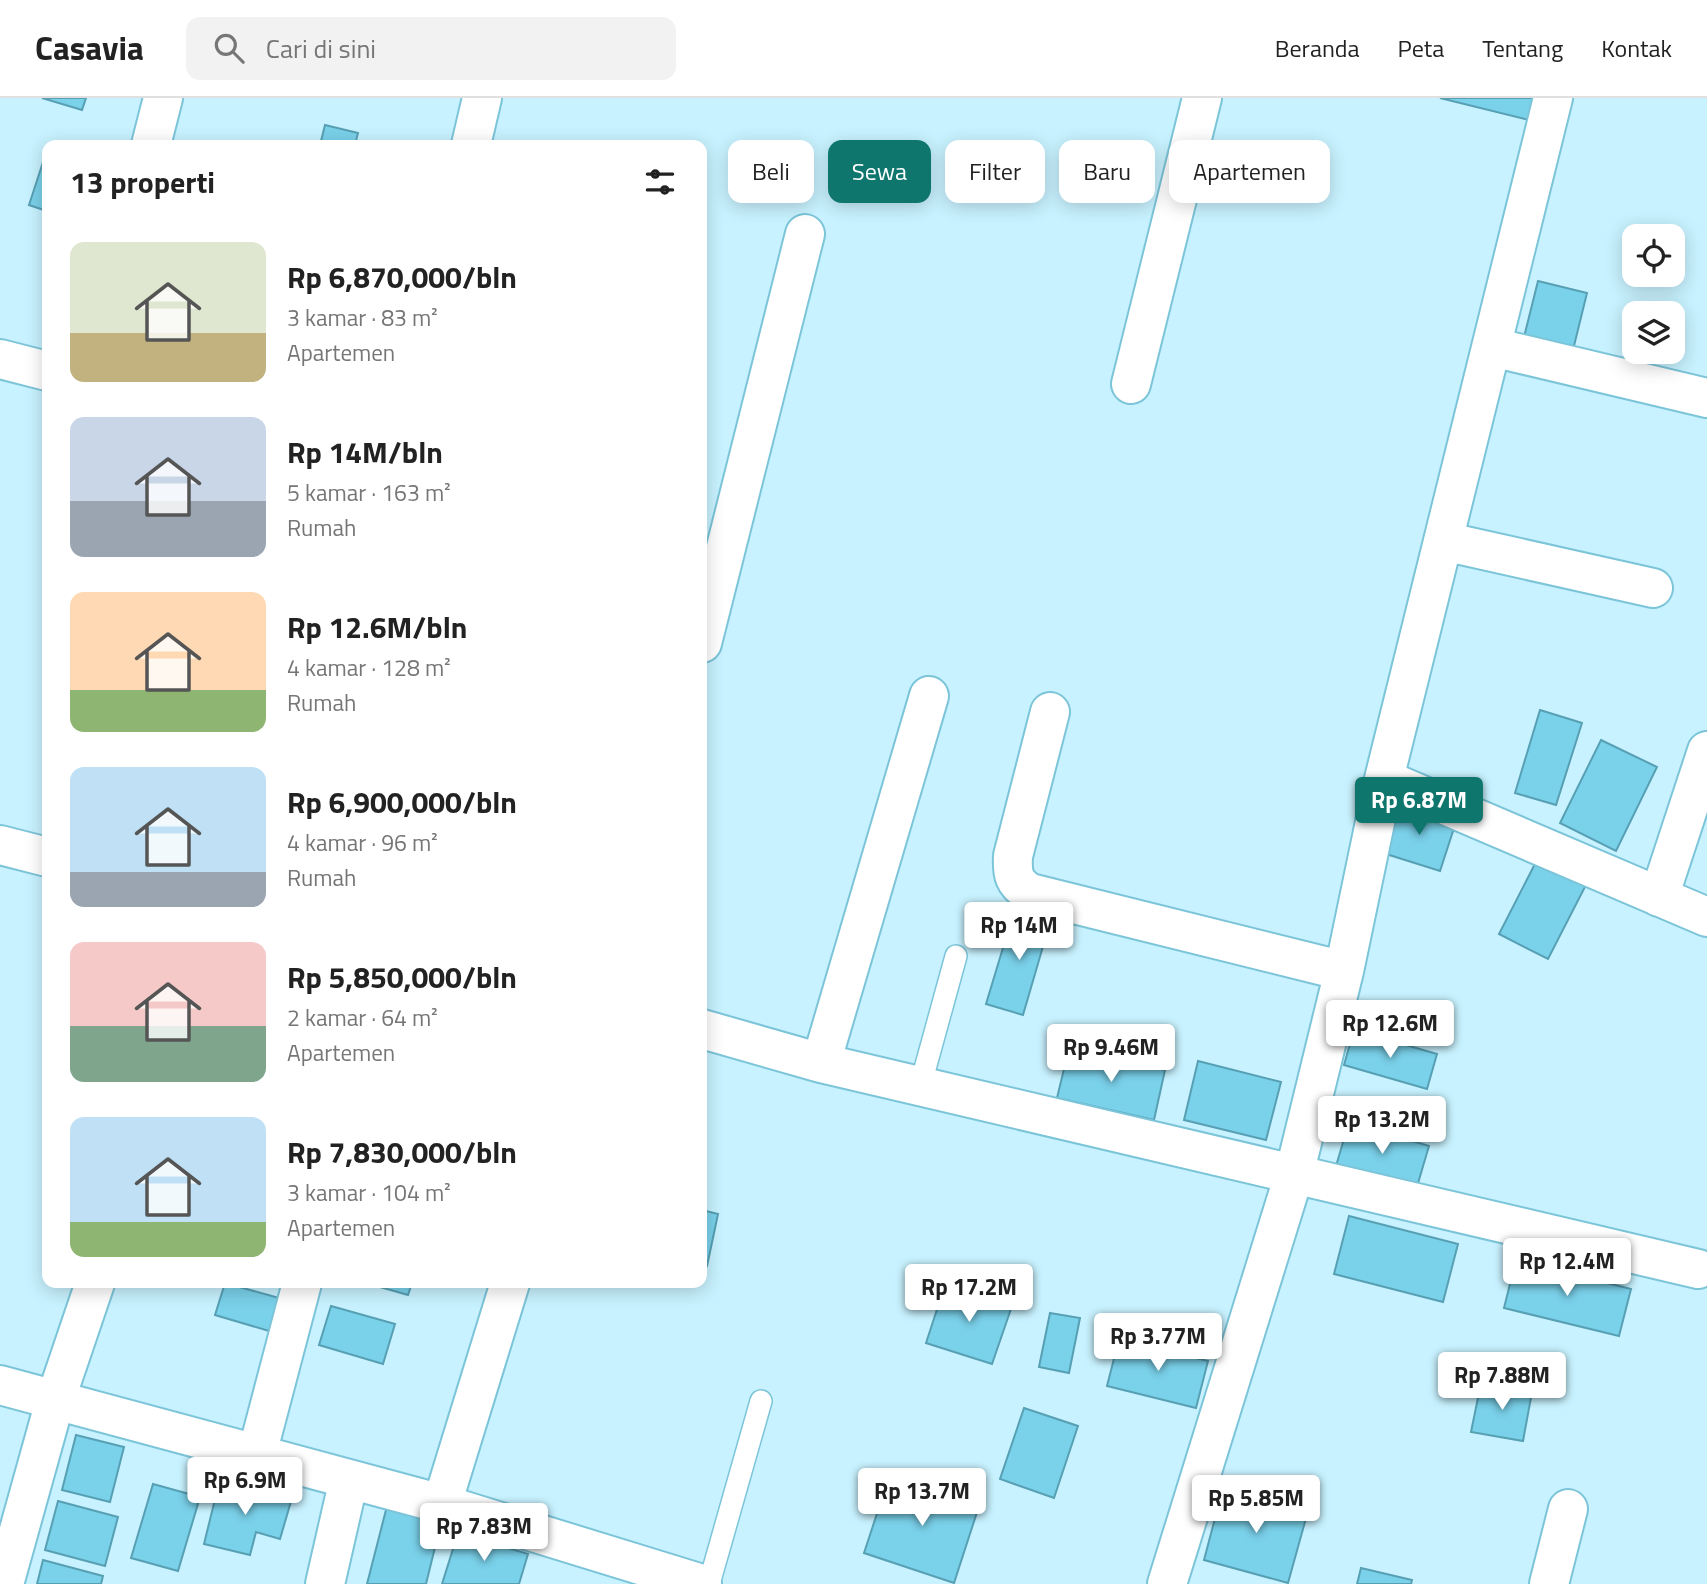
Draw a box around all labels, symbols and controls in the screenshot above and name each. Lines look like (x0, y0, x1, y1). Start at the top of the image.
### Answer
search box (186, 17, 676, 80)
text: Casavia (35, 23, 144, 73)
icon: search (210, 29, 248, 67)
text: Cari di sini (266, 29, 376, 68)
text: Beranda (1275, 30, 1360, 66)
text: Peta (1398, 30, 1444, 66)
text: Tentang (1482, 30, 1563, 66)
text: Kontak (1601, 30, 1672, 66)
chip: Beli (728, 140, 814, 203)
chip: Sewa (828, 140, 931, 203)
chip: Filter (945, 140, 1045, 203)
chip: Baru (1059, 140, 1155, 203)
chip: Apartemen (1169, 140, 1330, 203)
text: 13 properti (70, 159, 215, 205)
icon: filters (641, 163, 679, 201)
map controls (1622, 224, 1685, 364)
button: locate (1622, 224, 1685, 287)
text: Rp 6,870,000/bln (287, 254, 517, 300)
icon: home (126, 270, 210, 354)
text: 3 kamar · 83 m² (287, 300, 438, 335)
button: layers (1622, 301, 1685, 364)
text: Apartemen (287, 335, 395, 370)
text: Rp 14M/bln (287, 429, 443, 475)
icon: home (126, 445, 210, 529)
text: 5 kamar · 163 m² (287, 475, 451, 510)
text: Rumah (287, 510, 356, 545)
text: Rp 12.6M/bln (287, 604, 467, 650)
icon: home (126, 620, 210, 704)
text: 4 kamar · 128 m² (287, 650, 451, 685)
text: Rumah (287, 685, 356, 720)
pin: Rp 6.87M (1347, 778, 1491, 837)
text: Rp 6,900,000/bln (287, 779, 517, 825)
text: Rp 6.87M (1371, 782, 1467, 817)
icon: home (126, 795, 210, 879)
text: 4 kamar · 96 m² (287, 825, 438, 860)
text: Rumah (287, 860, 356, 895)
pin: Rp 14M (962, 902, 1076, 962)
text: Rp 14M (980, 907, 1058, 942)
text: Rp 5,850,000/bln (287, 954, 517, 1000)
icon: home (126, 970, 210, 1054)
text: 2 kamar · 64 m² (287, 1000, 438, 1035)
pin: Rp 12.6M (1318, 1000, 1462, 1060)
text: Rp 12.6M (1342, 1005, 1438, 1040)
pin: Rp 9.46M (1039, 1024, 1183, 1084)
text: Rp 9.46M (1063, 1029, 1159, 1064)
text: Apartemen (287, 1035, 395, 1070)
pin: Rp 13.2M (1310, 1096, 1454, 1156)
text: Rp 13.2M (1334, 1101, 1430, 1136)
text: Rp 7,830,000/bln (287, 1129, 517, 1175)
icon: home (126, 1145, 210, 1229)
text: 3 kamar · 104 m² (287, 1175, 451, 1210)
text: Apartemen (287, 1210, 395, 1245)
pin: Rp 12.4M (1495, 1238, 1639, 1298)
text: Rp 12.4M (1519, 1243, 1615, 1278)
pin: Rp 17.2M (897, 1264, 1041, 1324)
text: Rp 17.2M (921, 1269, 1017, 1304)
pin: Rp 3.77M (1086, 1314, 1230, 1373)
text: Rp 3.77M (1110, 1318, 1206, 1353)
pin: Rp 7.88M (1430, 1352, 1574, 1412)
text: Rp 7.88M (1454, 1357, 1550, 1392)
pin: Rp 6.9M (180, 1458, 310, 1517)
text: Rp 6.9M (203, 1462, 287, 1497)
pin: Rp 13.7M (850, 1468, 994, 1528)
text: Rp 13.7M (874, 1473, 970, 1508)
pin: Rp 5.85M (1184, 1476, 1328, 1535)
text: Rp 5.85M (1208, 1480, 1304, 1515)
pin: Rp 7.83M (412, 1504, 556, 1563)
text: Rp 7.83M (436, 1508, 532, 1543)

